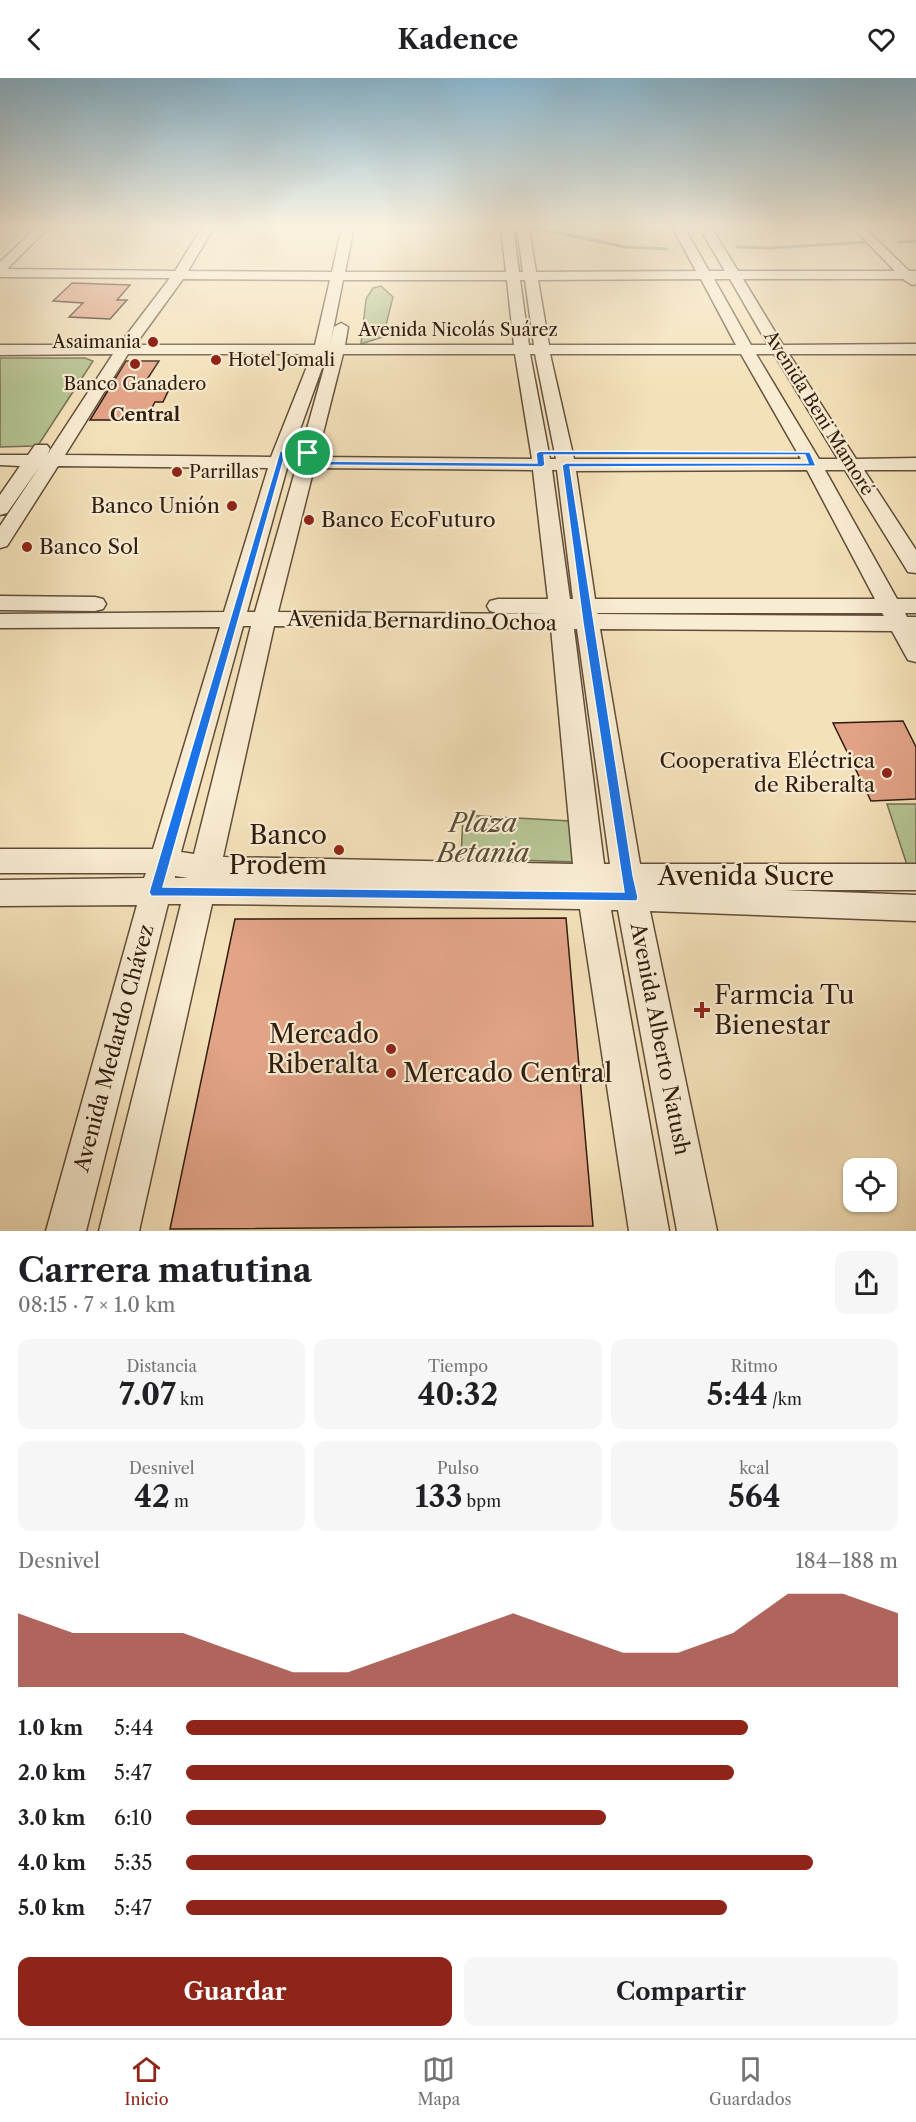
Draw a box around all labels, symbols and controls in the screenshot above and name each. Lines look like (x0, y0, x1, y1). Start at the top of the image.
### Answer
icon: back (18, 23, 51, 56)
text: Kadence (398, 23, 518, 56)
icon: heart (865, 23, 898, 56)
street label: Avenida Nicolás Suárez (357, 319, 558, 341)
street label: Avenida Beni Mamoré (759, 326, 879, 500)
place label: Asaimania (51, 331, 141, 353)
marker: Asaimania (146, 335, 160, 349)
place label: Hotel Jomali (228, 349, 335, 371)
marker: Hotel Jomali (209, 353, 223, 367)
marker: Banco Ganadero (128, 357, 142, 371)
place label: Banco Ganadero (64, 373, 206, 395)
district label: Central (110, 404, 180, 426)
pin (282, 427, 333, 478)
icon: arrive (291, 436, 324, 469)
place label: Parrillas (189, 461, 259, 483)
marker: Parrillas (170, 465, 184, 479)
place label: Banco Unión (90, 493, 220, 518)
marker: Banco Unión (225, 499, 239, 513)
place label: Banco EcoFuturo (321, 507, 496, 532)
marker: Banco EcoFuturo (302, 513, 316, 527)
place label: Banco Sol (39, 534, 139, 559)
marker: Banco Sol (20, 540, 34, 554)
street label: Avenida Bernardino Ochoa (286, 606, 558, 635)
place label: Cooperativa Eléctrica de Riberalta (659, 748, 876, 797)
marker: Cooperativa Eléctrica de Riberalta (880, 766, 894, 780)
park label: Plaza Betania (435, 807, 530, 869)
place label: Banco Prodem (229, 819, 327, 881)
marker: Banco Prodem (332, 843, 346, 857)
street label: Avenida Sucre (657, 860, 834, 892)
street label: Avenida Alberto Natush (625, 920, 695, 1157)
street label: Avenida Medardo Chávez (68, 921, 159, 1175)
place label: Farmcia Tu Bienestar (714, 979, 855, 1041)
marker: Farmcia Tu Bienestar (695, 1003, 709, 1017)
place label: Mercado Riberalta (267, 1018, 379, 1080)
marker: Mercado Riberalta (384, 1042, 398, 1056)
place label: Mercado Central (403, 1057, 613, 1089)
marker: Mercado Central (384, 1066, 398, 1080)
map controls (843, 1158, 897, 1212)
button: locate (843, 1158, 897, 1212)
text: Carrera matutina (18, 1250, 312, 1291)
button: share (835, 1251, 898, 1314)
text: 08:15 · 7 × 1.0 km (18, 1293, 175, 1317)
text: Distancia (126, 1356, 197, 1376)
text: Tiempo (428, 1356, 488, 1376)
text: Ritmo (731, 1356, 778, 1376)
text: 7.07 (119, 1376, 176, 1413)
text: 40:32 (418, 1376, 498, 1413)
text: 5:44 (707, 1376, 768, 1413)
text: km (176, 1389, 204, 1409)
text: /km (768, 1389, 802, 1409)
text: Desnivel (129, 1458, 194, 1478)
text: Pulso (437, 1458, 479, 1478)
text: kcal (739, 1458, 769, 1478)
text: 42 (134, 1478, 170, 1515)
text: 133 (415, 1478, 462, 1515)
text: 564 (728, 1478, 780, 1515)
text: m (170, 1491, 189, 1511)
text: bpm (462, 1491, 501, 1511)
text: Desnivel (18, 1549, 100, 1573)
text: 184–188 m (795, 1549, 898, 1573)
text: 1.0 km (18, 1716, 83, 1740)
text: 5:44 (114, 1716, 154, 1740)
text: 2.0 km (18, 1761, 86, 1785)
text: 5:47 (114, 1761, 152, 1785)
text: 3.0 km (18, 1806, 85, 1830)
text: 6:10 (114, 1806, 152, 1830)
text: 4.0 km (18, 1851, 86, 1875)
text: 5:35 (114, 1851, 152, 1875)
text: 5.0 km (18, 1896, 85, 1920)
text: 5:47 (114, 1896, 152, 1920)
button: Guardar (18, 1957, 452, 2026)
button: Compartir (464, 1957, 898, 2026)
tab: Inicio (124, 2053, 168, 2109)
tab: Mapa (417, 2053, 460, 2109)
tab: Guardados (709, 2053, 792, 2109)

